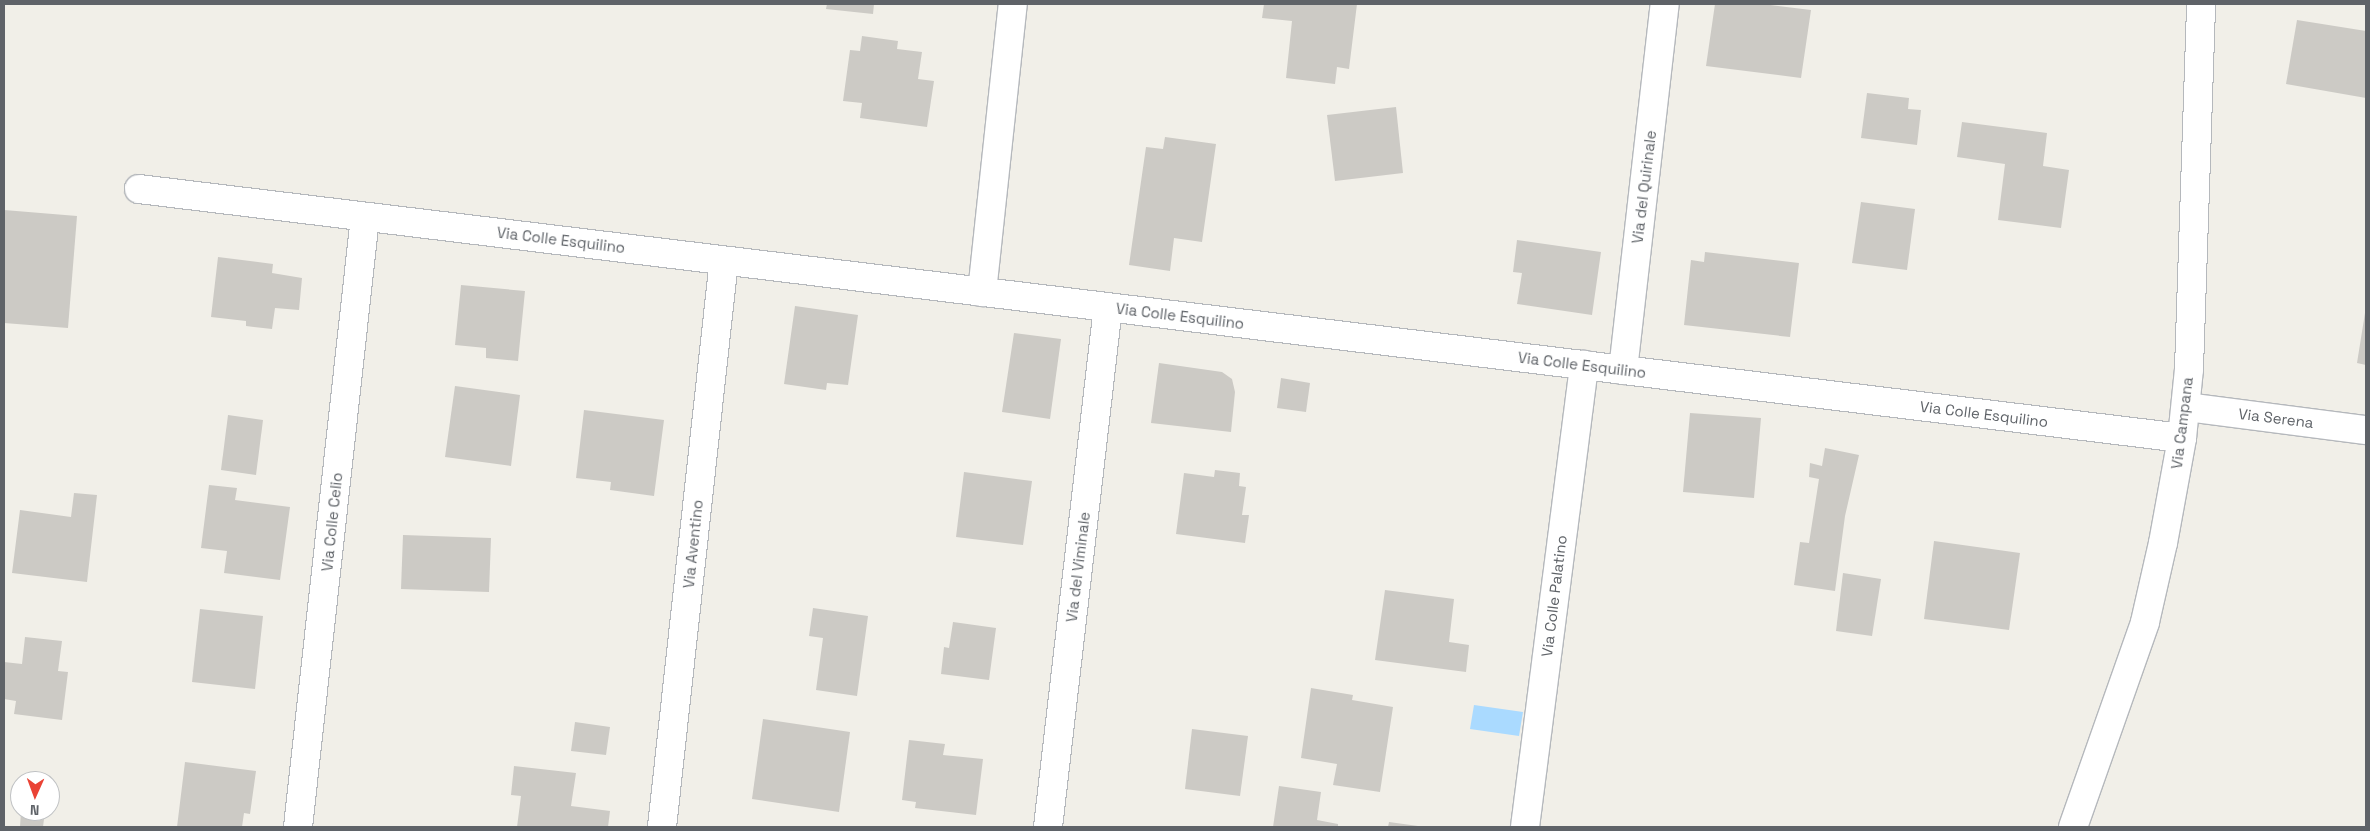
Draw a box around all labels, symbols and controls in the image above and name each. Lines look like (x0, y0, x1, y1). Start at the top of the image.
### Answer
street label: Via del Quirinale (1628, 129, 1660, 245)
street label: Via Colle Esquilino (496, 223, 626, 257)
street label: Via Colle Esquilino (1115, 299, 1245, 333)
street label: Via Colle Esquilino (1517, 348, 1647, 382)
street label: Via Campana (2167, 376, 2197, 470)
street label: Via Colle Esquilino (1919, 397, 2049, 431)
street label: Via Serena (2237, 404, 2315, 432)
street label: Via Colle Celio (318, 472, 346, 572)
street label: Via Aventino (679, 499, 707, 589)
street label: Via del Viminale (1062, 511, 1094, 623)
street label: Via Colle Palatino (1538, 534, 1570, 658)
north arrow (10, 771, 60, 821)
text: N (30, 801, 40, 819)

